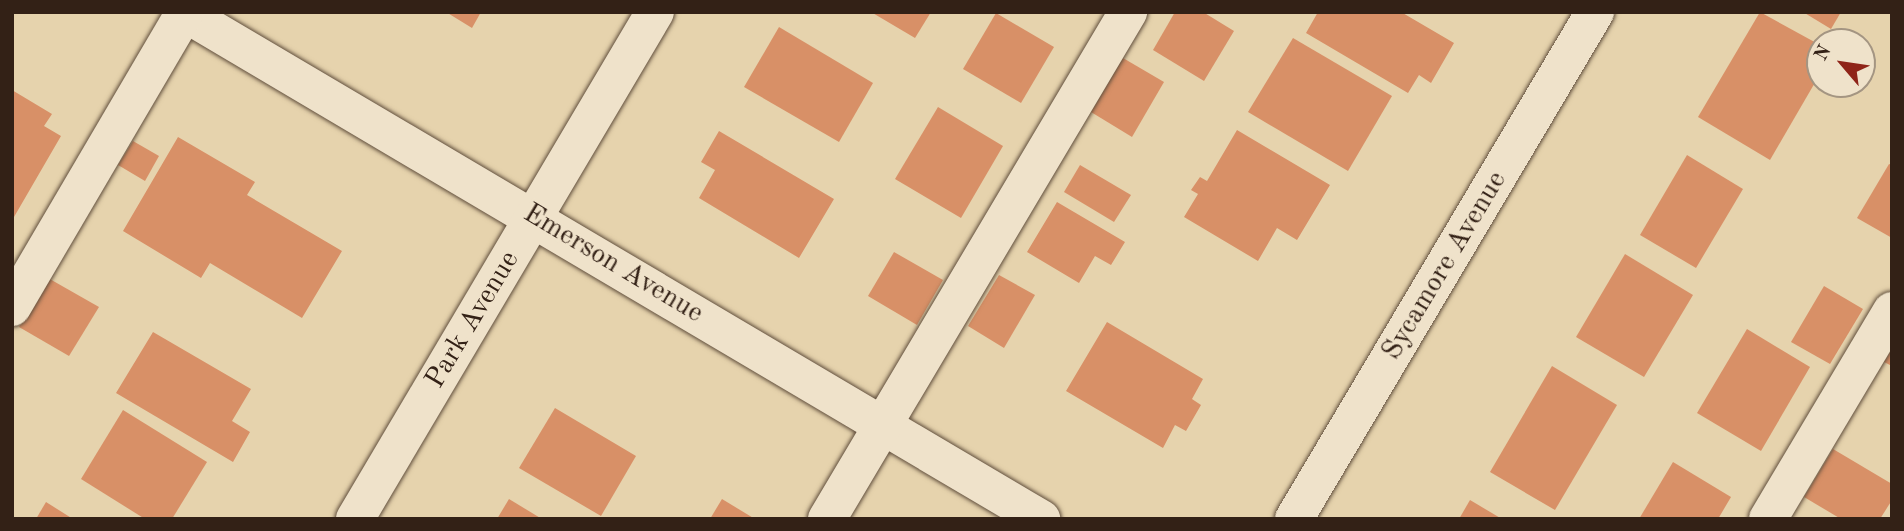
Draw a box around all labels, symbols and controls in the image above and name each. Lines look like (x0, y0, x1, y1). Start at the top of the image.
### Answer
north arrow (1806, 28, 1876, 98)
text: N (1812, 43, 1836, 65)
street label: Sycamore Avenue (1375, 166, 1515, 366)
street label: Emerson Avenue (517, 197, 709, 331)
street label: Park Avenue (419, 245, 527, 395)

